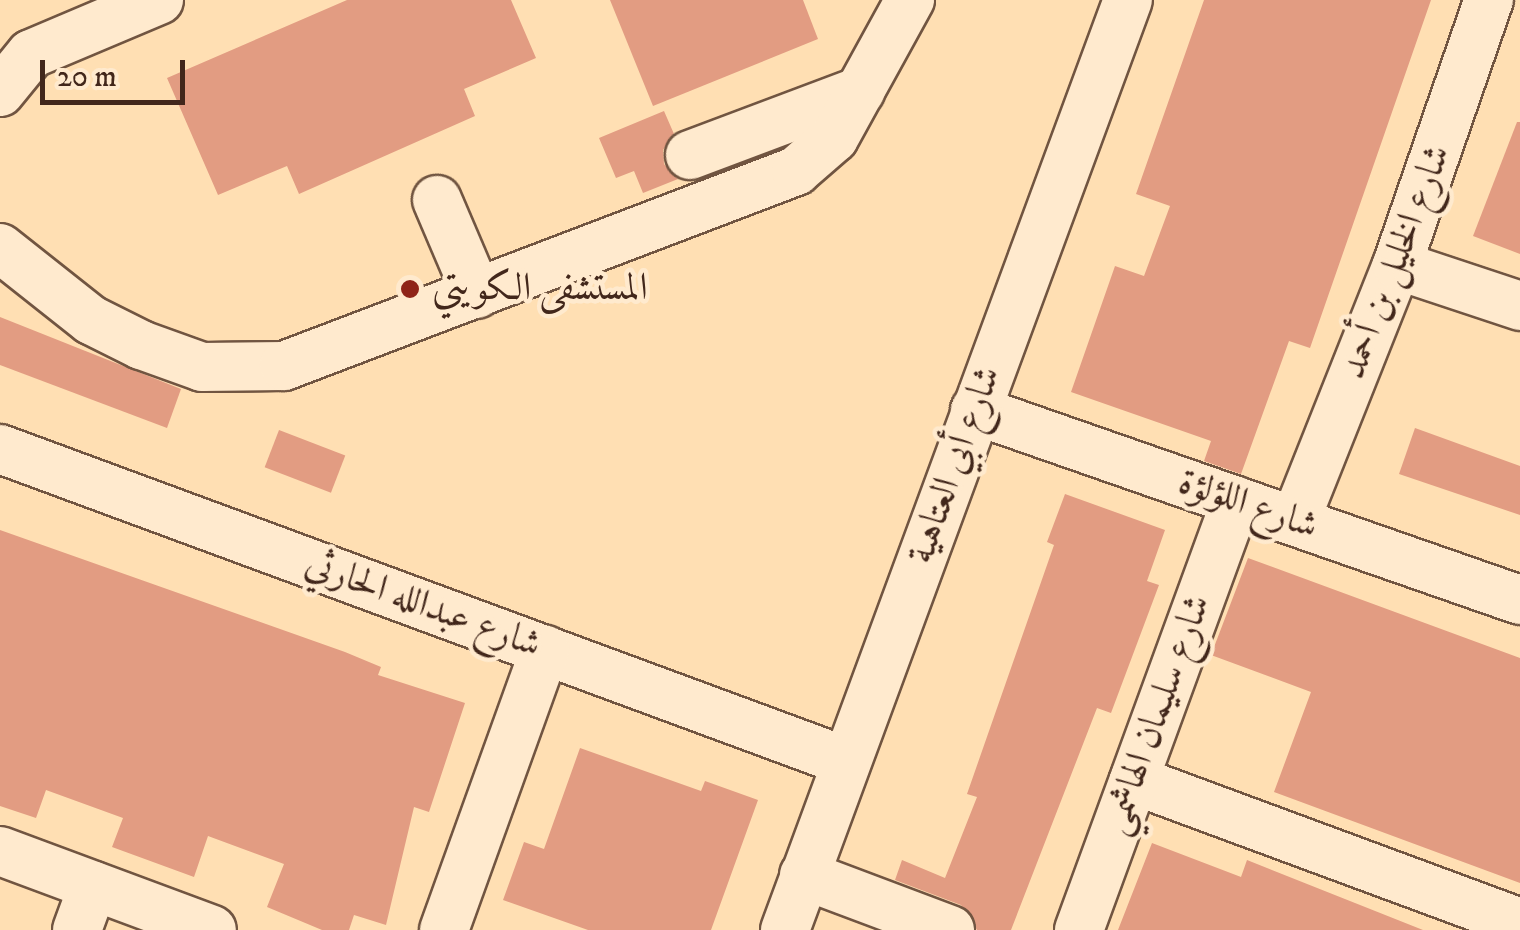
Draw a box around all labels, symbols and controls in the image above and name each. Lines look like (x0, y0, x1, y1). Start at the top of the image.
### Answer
scale bar (45, 40, 190, 102)
text: 20 m (57, 59, 117, 96)
street label: شارع الخليل بن أحمد (1330, 139, 1462, 385)
place label: المستشفى الكويتي (432, 266, 648, 312)
marker: المستشفى الكويتي (397, 276, 423, 302)
street label: شارع أبي العتاهية (898, 360, 1012, 570)
street label: شارع اللؤلؤة (1172, 460, 1324, 550)
street label: شارع عبدالله الحارثي (299, 541, 547, 669)
street label: شارع سليمان الهاشمي (1092, 589, 1222, 841)

